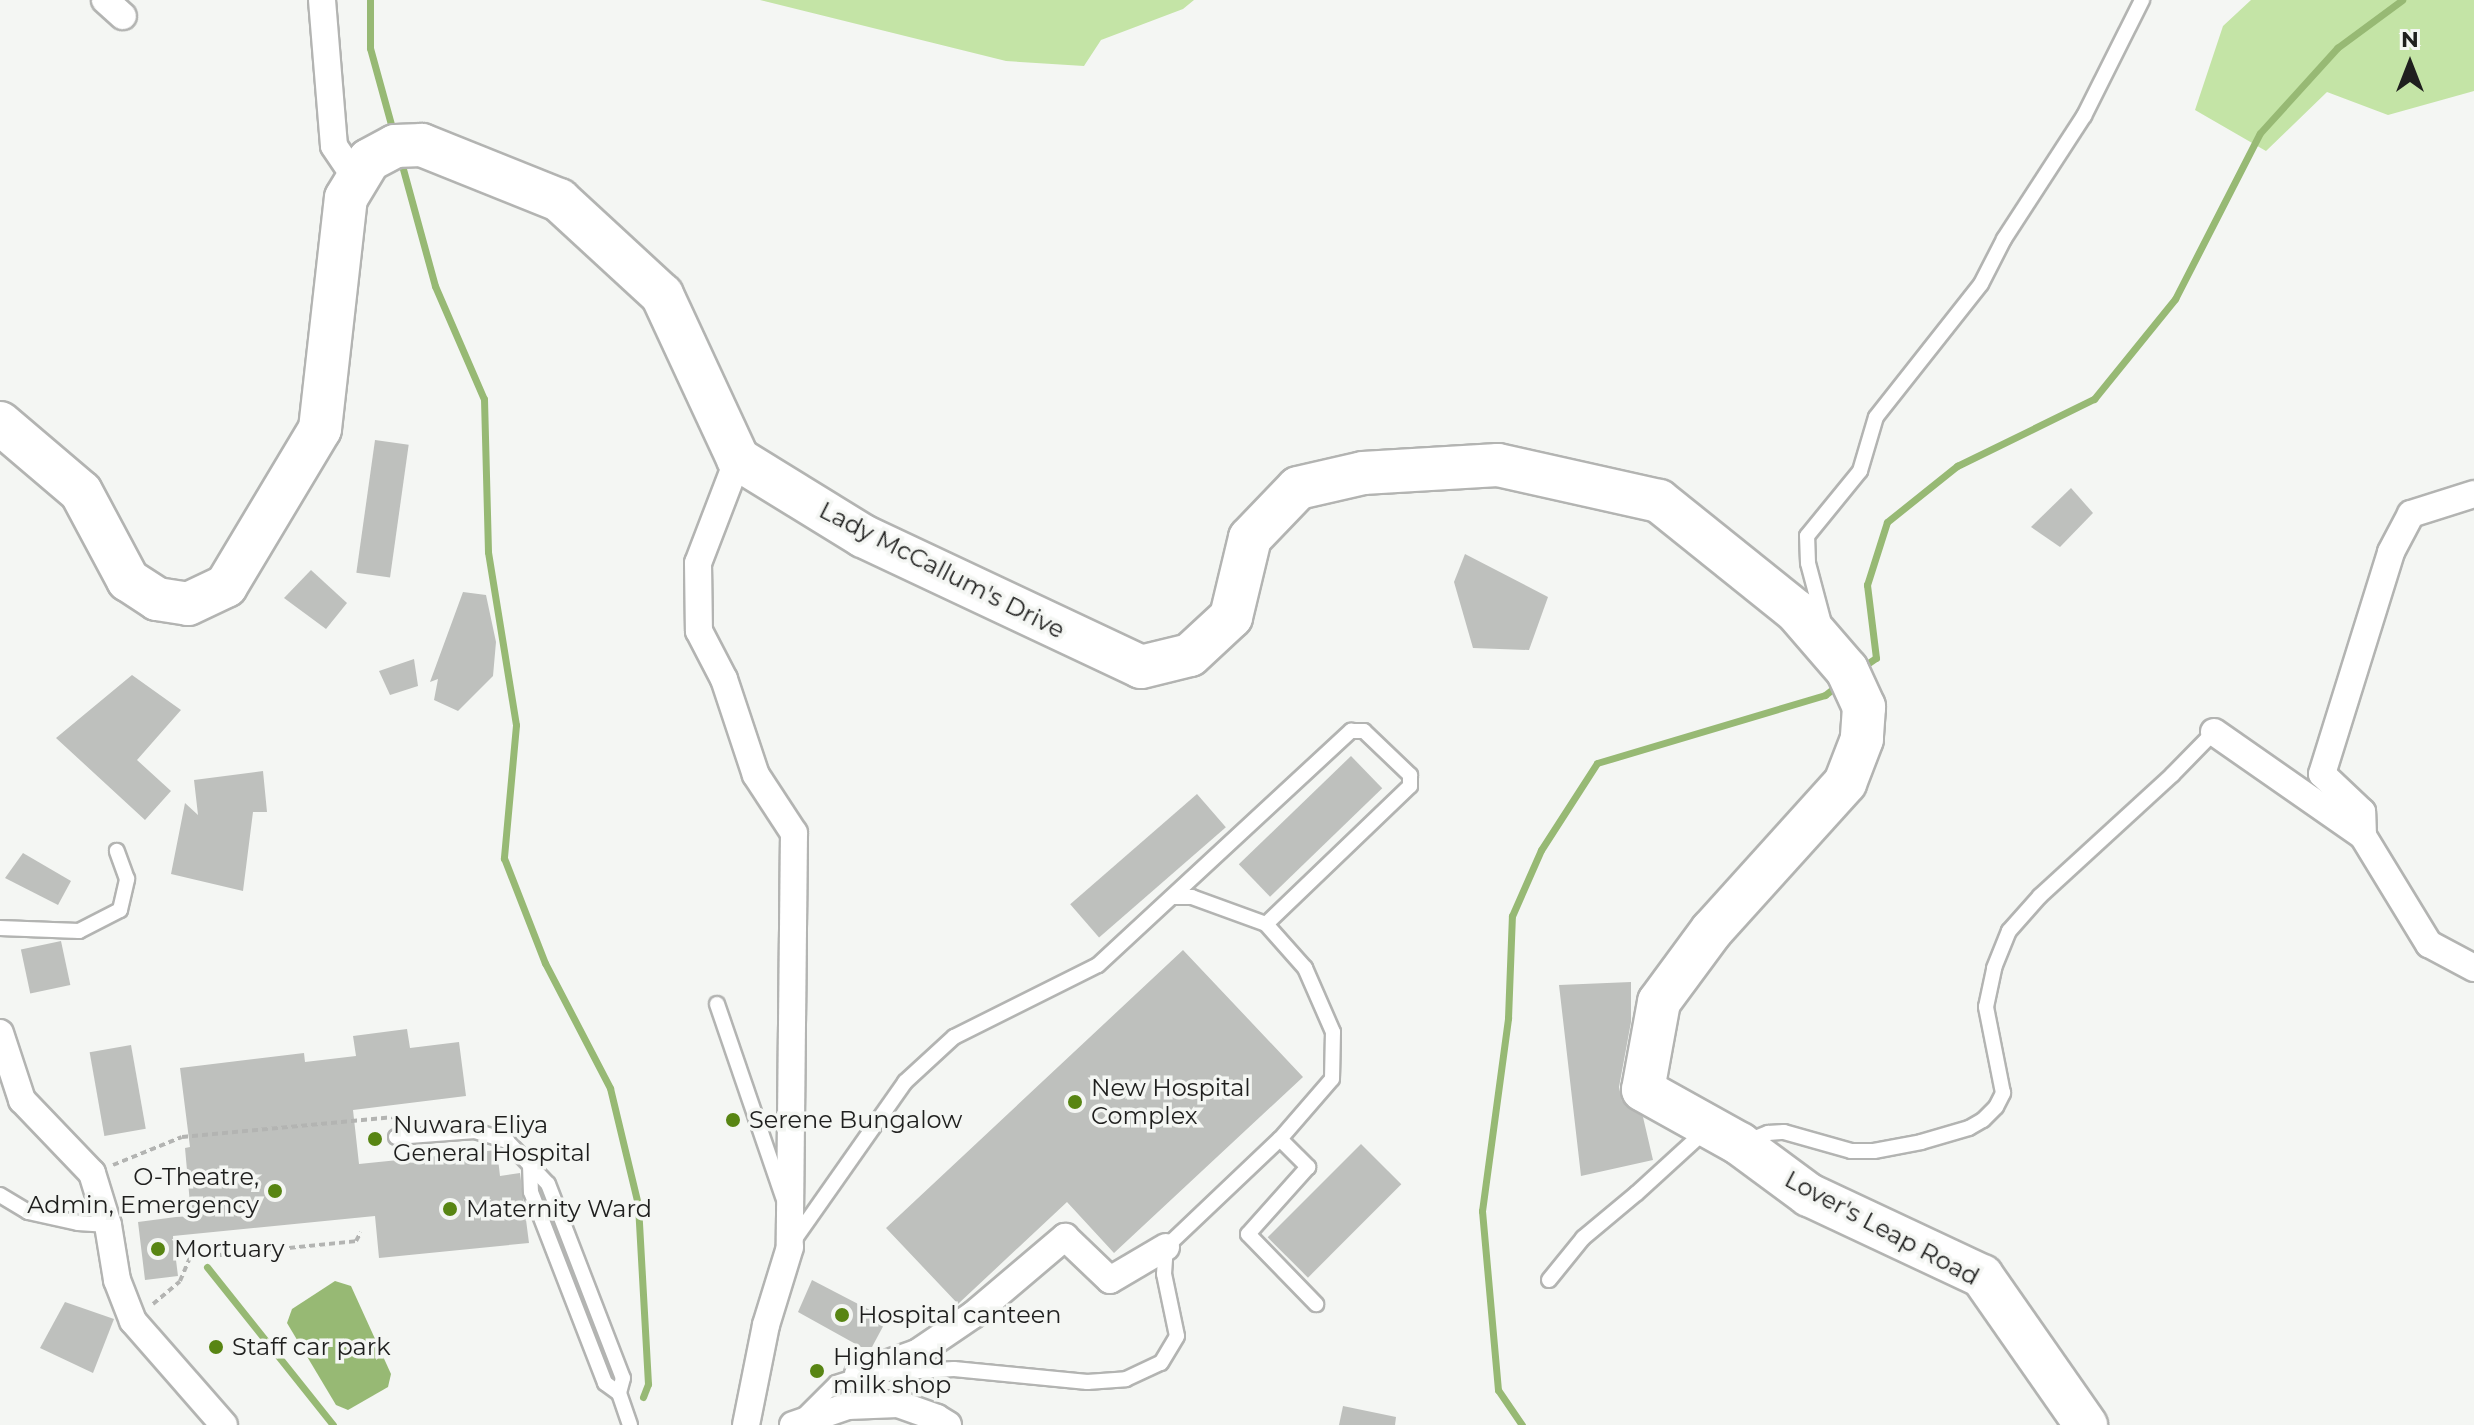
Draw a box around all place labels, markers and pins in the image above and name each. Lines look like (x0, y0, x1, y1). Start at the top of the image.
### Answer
place label: New Hospital Complex (1091, 1074, 1251, 1130)
marker: New Hospital Complex (1066, 1093, 1084, 1111)
place label: Serene Bungalow (749, 1106, 962, 1134)
place label: Nuwara Eliya General Hospital (393, 1111, 591, 1167)
marker: Serene Bungalow (724, 1111, 742, 1129)
marker: Nuwara Eliya General Hospital (364, 1128, 386, 1150)
place label: O-Theatre, Admin, Emergency (27, 1163, 259, 1219)
marker: O-Theatre, Admin, Emergency (266, 1182, 284, 1200)
place label: Maternity Ward (466, 1195, 652, 1223)
marker: Maternity Ward (441, 1200, 459, 1218)
place label: Mortuary (174, 1235, 284, 1263)
marker: Mortuary (149, 1240, 167, 1258)
place label: Hospital canteen (858, 1301, 1061, 1329)
marker: Hospital canteen (833, 1306, 851, 1324)
place label: Staff car park (232, 1333, 391, 1361)
marker: Staff car park (207, 1338, 225, 1356)
place label: Highland milk shop (833, 1343, 951, 1399)
marker: Highland milk shop (808, 1362, 826, 1380)

